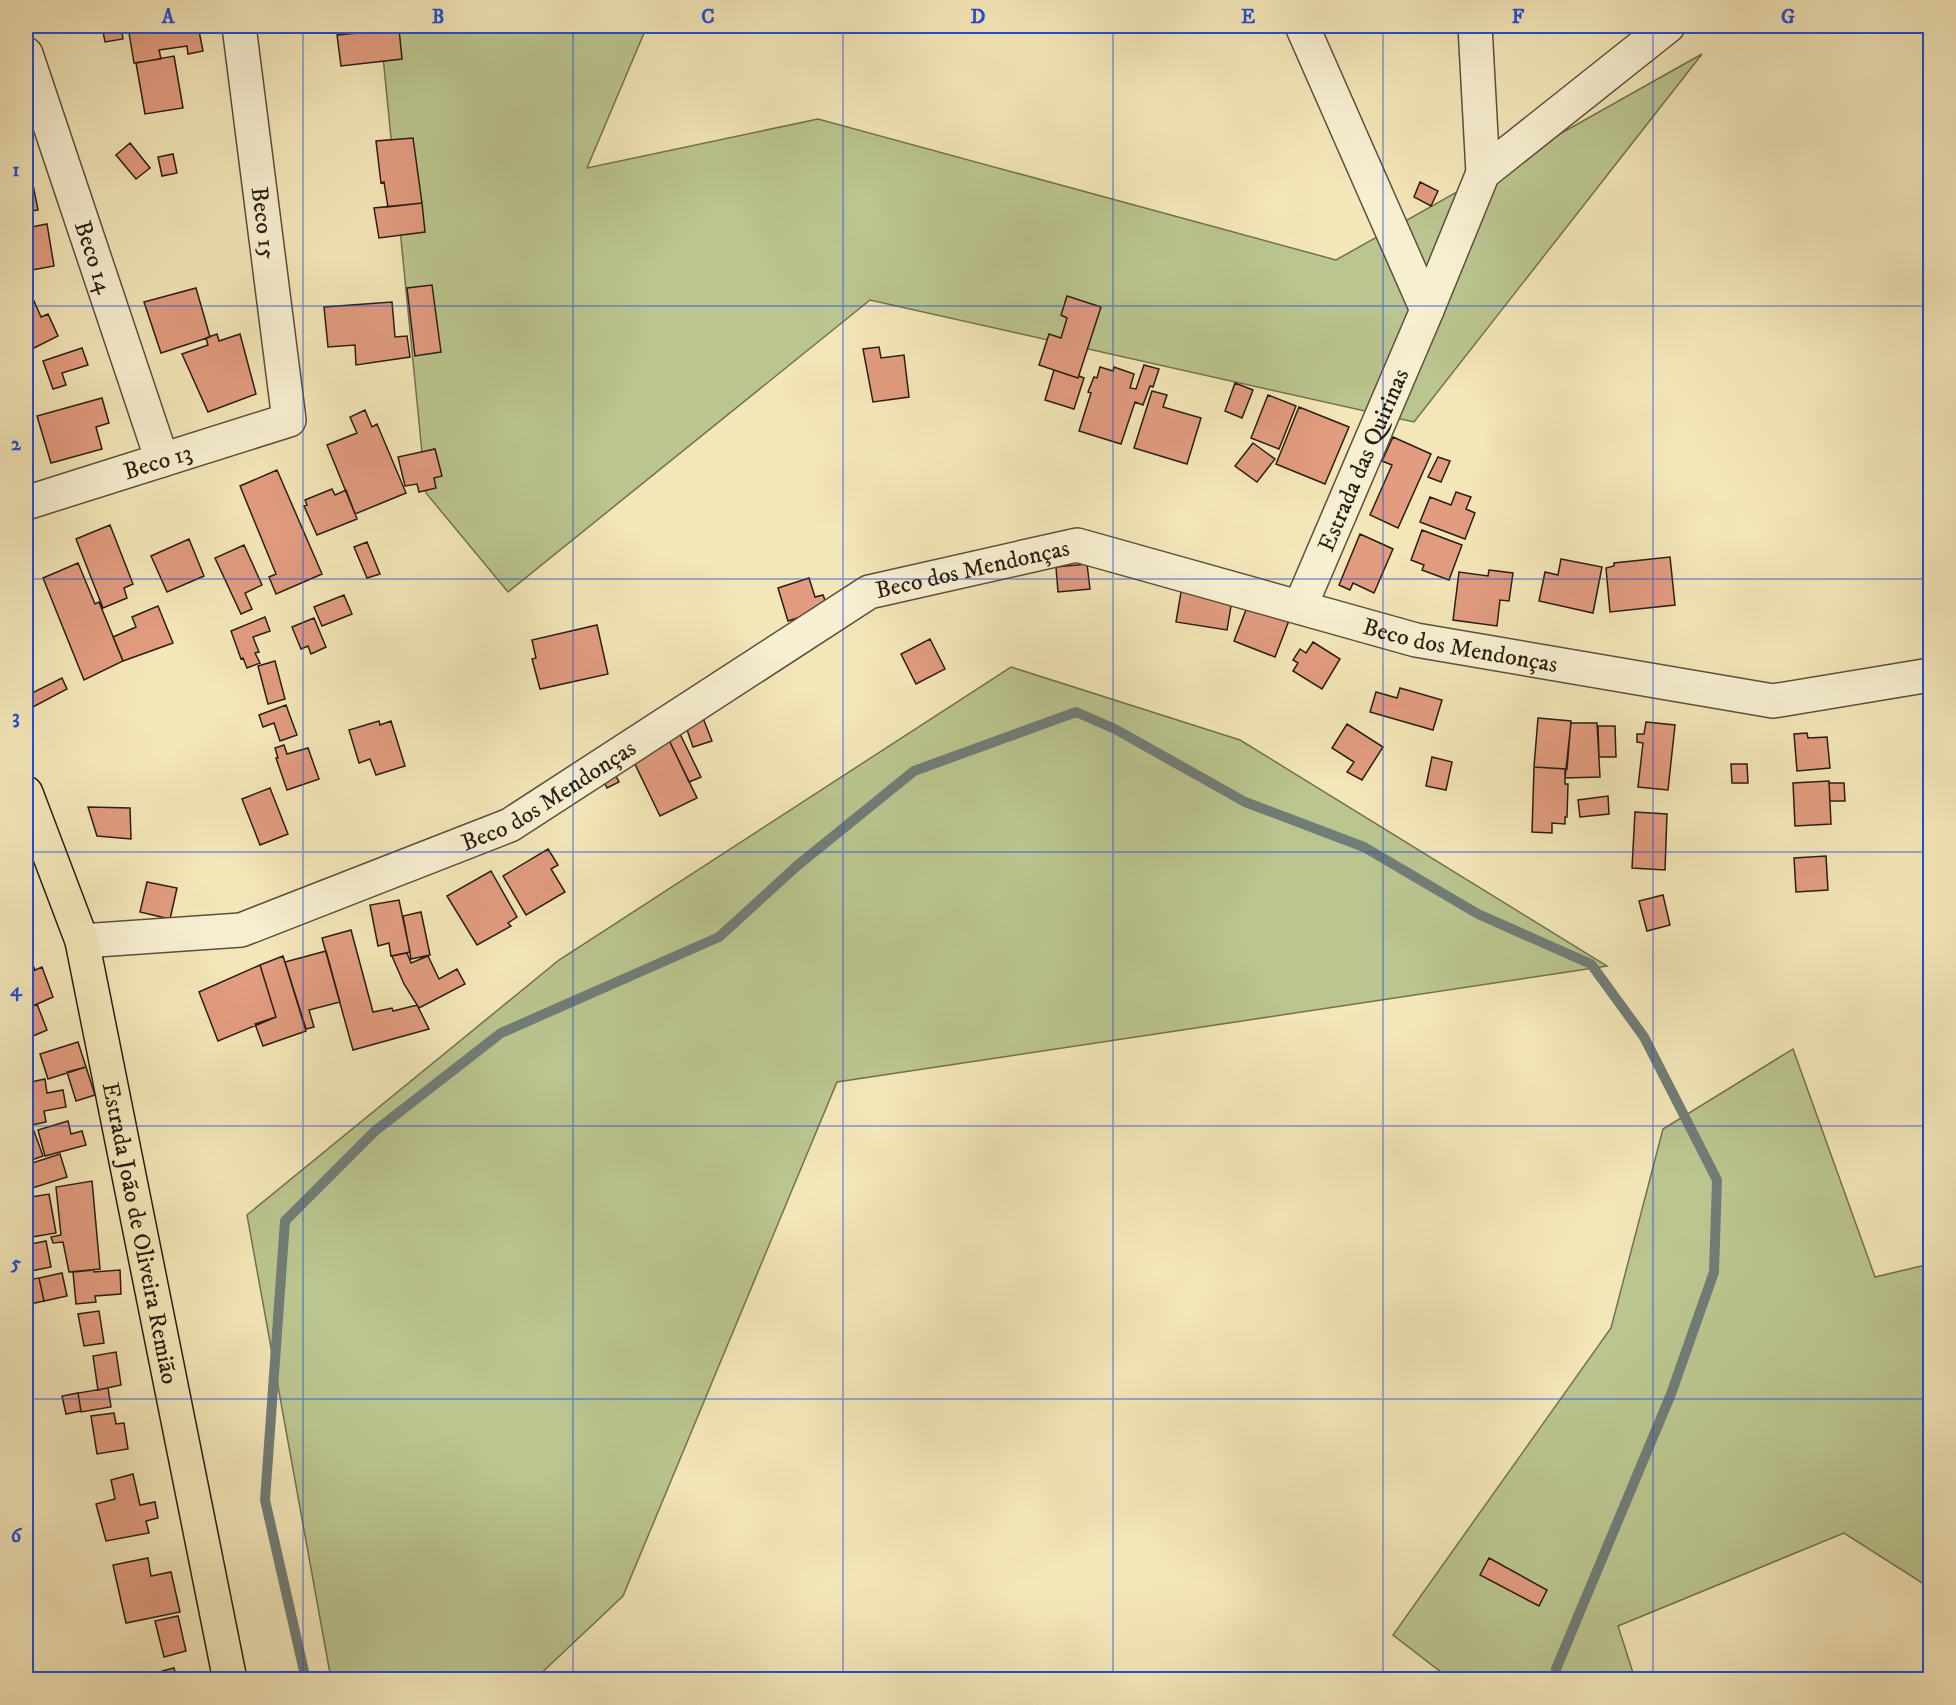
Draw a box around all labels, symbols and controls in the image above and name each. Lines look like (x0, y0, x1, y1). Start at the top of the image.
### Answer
text: A (161, 5, 176, 30)
text: B (432, 5, 444, 30)
text: C (701, 5, 715, 30)
text: D (971, 5, 986, 30)
text: E (1241, 5, 1255, 30)
text: F (1512, 5, 1525, 30)
text: G (1781, 5, 1795, 30)
text: 1 (12, 158, 20, 183)
street label: Beco 15 (244, 185, 282, 261)
street label: Beco 14 (67, 217, 120, 299)
street label: Estrada das Quirinas (1311, 364, 1416, 556)
text: 2 (11, 432, 22, 457)
street label: Beco 13 (120, 438, 196, 487)
street label: Beco dos Mendonças (873, 533, 1072, 606)
street label: Beco dos Mendonças (1359, 612, 1560, 680)
text: 3 (12, 705, 20, 730)
street label: Beco dos Mendonças (457, 733, 642, 858)
text: 4 (10, 978, 23, 1003)
street label: Estrada João de Oliveira Remião (95, 1080, 184, 1387)
text: 5 (10, 1251, 21, 1276)
text: 6 (11, 1524, 23, 1549)

